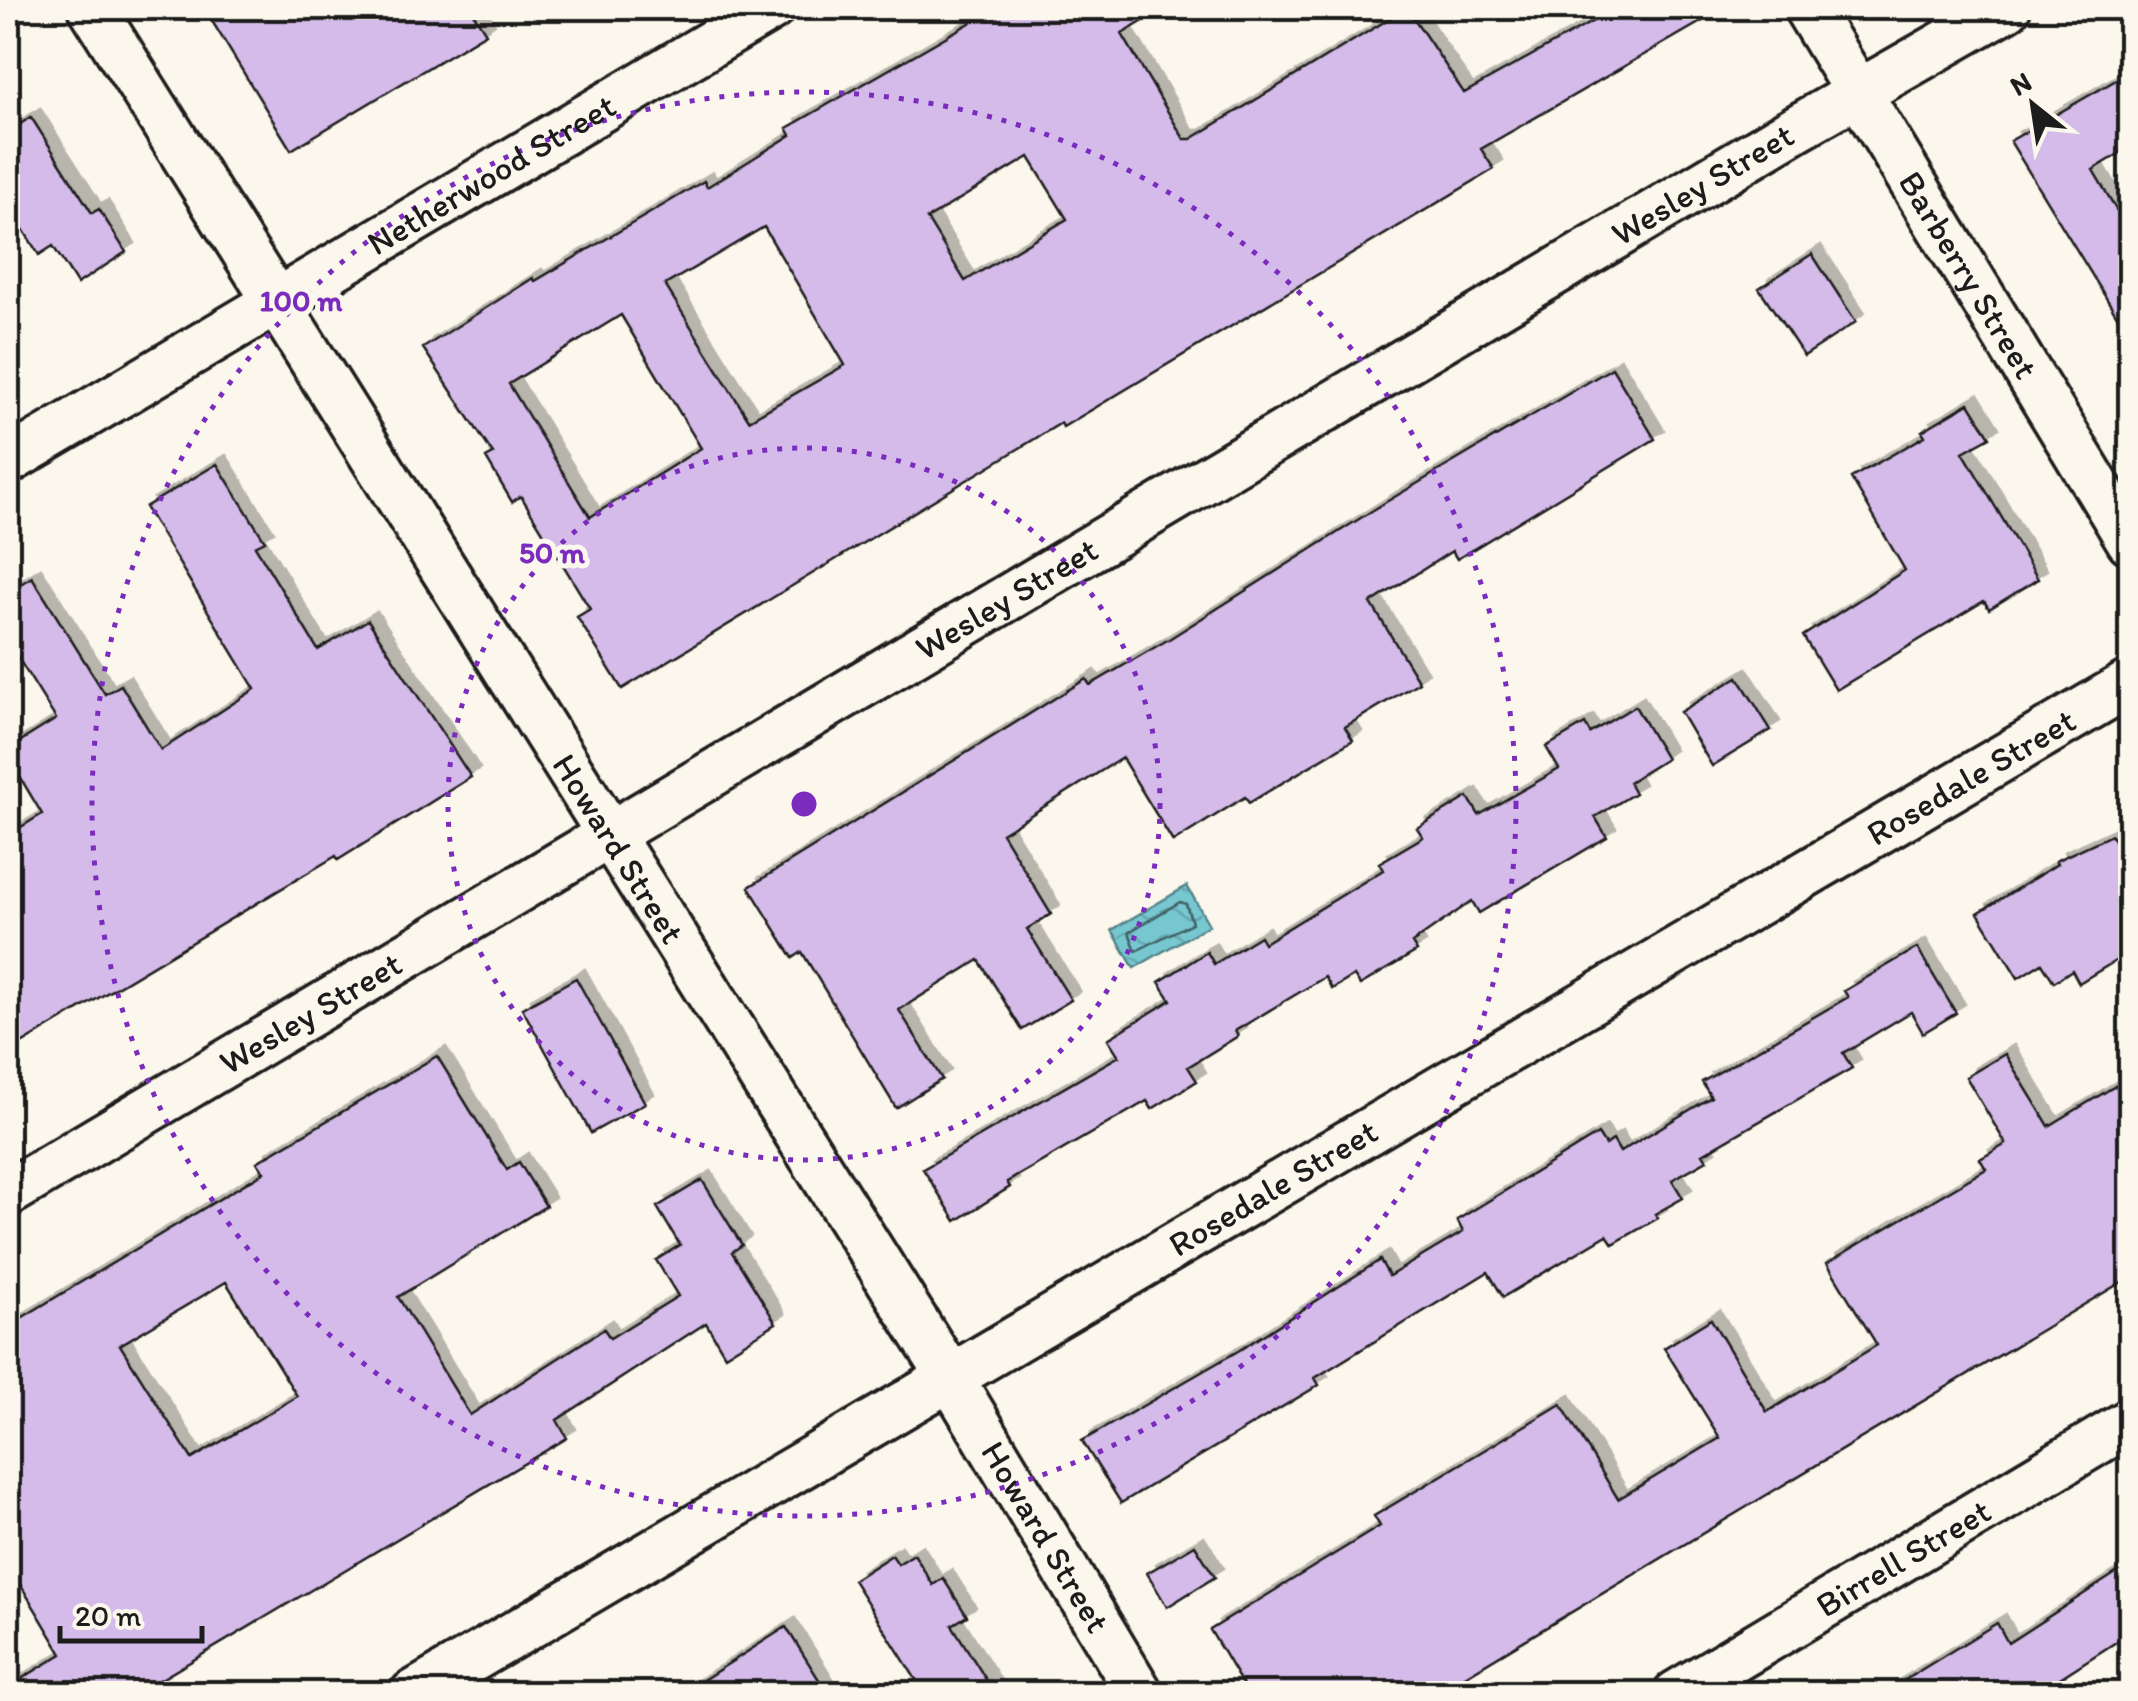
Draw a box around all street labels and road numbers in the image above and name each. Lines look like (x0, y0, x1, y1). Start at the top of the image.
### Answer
street label: Netherwood Street (360, 84, 623, 264)
street label: Wesley Street (1604, 114, 1801, 255)
street label: Barberry Street (1890, 163, 2048, 386)
street label: Wesley Street (908, 528, 1105, 669)
street label: Rosedale Street (1859, 699, 2083, 854)
street label: Howard Street (544, 746, 694, 951)
street label: Wesley Street (212, 942, 409, 1083)
street label: Rosedale Street (1161, 1110, 1385, 1265)
street label: Howard Street (972, 1433, 1119, 1640)
street label: Birrell Street (1808, 1489, 1998, 1626)

